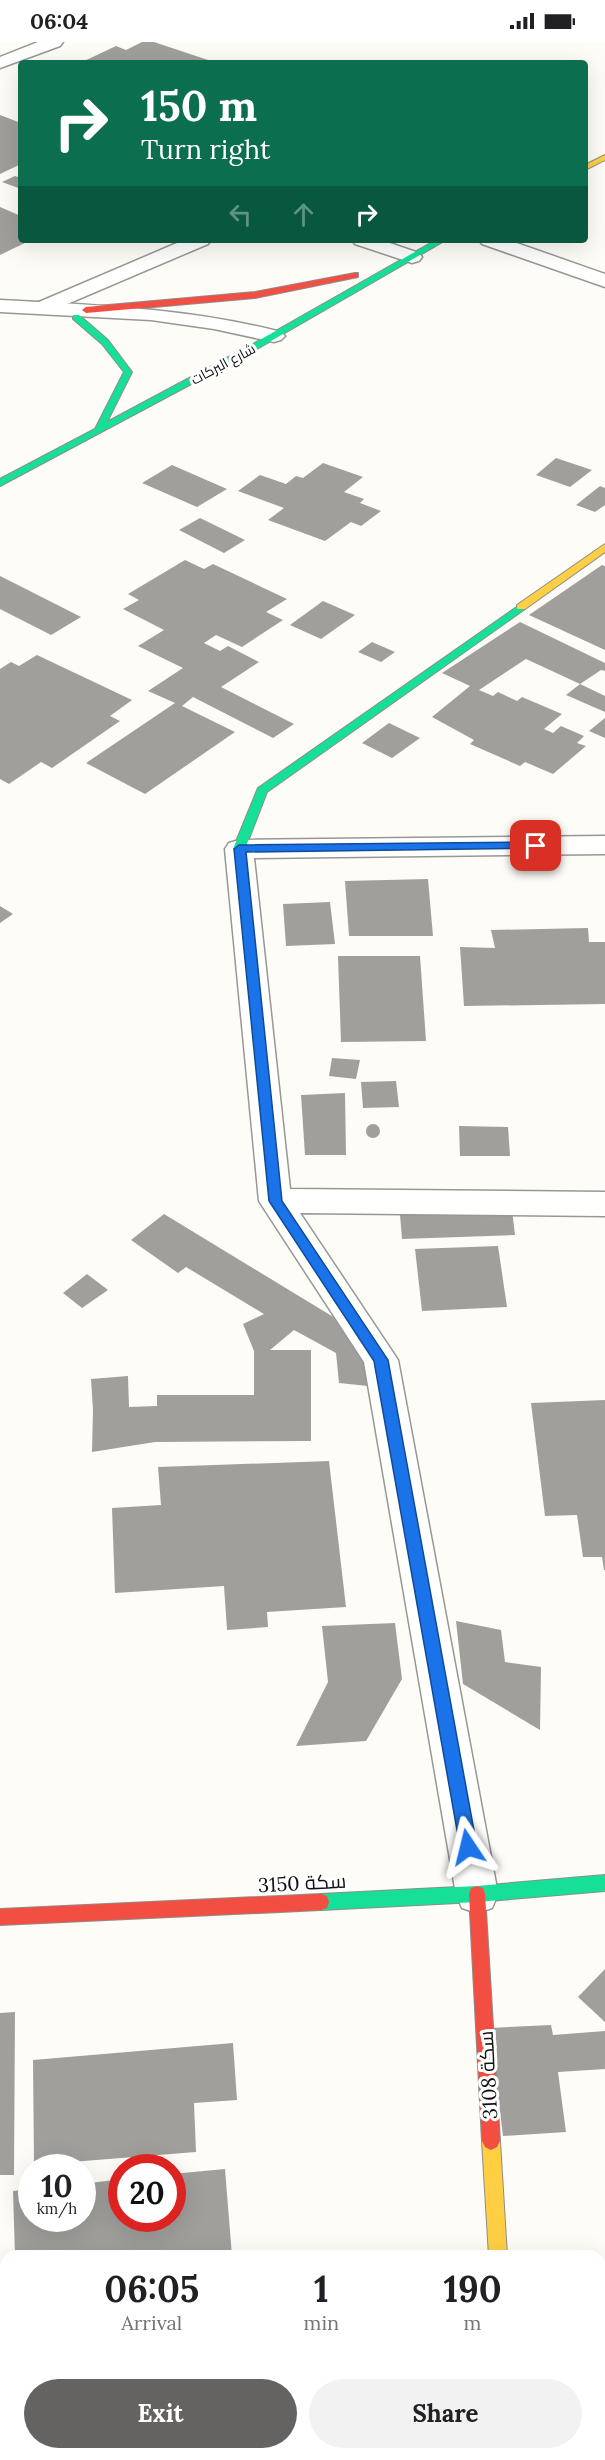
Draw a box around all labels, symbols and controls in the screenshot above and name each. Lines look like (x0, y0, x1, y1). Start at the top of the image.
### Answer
text: 06:04 (30, 7, 88, 35)
text: 150 m (141, 79, 257, 133)
icon: right (42, 84, 120, 162)
text: Turn right (141, 132, 270, 166)
icon: left (224, 198, 257, 231)
icon: ahead (287, 198, 320, 231)
icon: right (350, 198, 383, 231)
street label: شارع البركات (188, 339, 258, 389)
pin (510, 820, 561, 871)
icon: arrive (519, 829, 552, 862)
position arrow (436, 1815, 500, 1879)
street label: سكة 3150 (257, 1868, 347, 1897)
street label: سكة 3108 (473, 2030, 502, 2120)
speed limit sign: 20 (108, 2154, 186, 2232)
text: 10 (41, 2167, 73, 2205)
text: km/h (37, 2199, 77, 2218)
text: 06:05 (104, 2266, 199, 2312)
text: 1 (314, 2266, 329, 2312)
text: 190 (443, 2266, 502, 2312)
text: Arrival (121, 2310, 182, 2335)
text: min (304, 2310, 339, 2335)
text: m (464, 2310, 481, 2335)
button: Exit (24, 2379, 297, 2448)
button: Share (309, 2379, 582, 2448)

